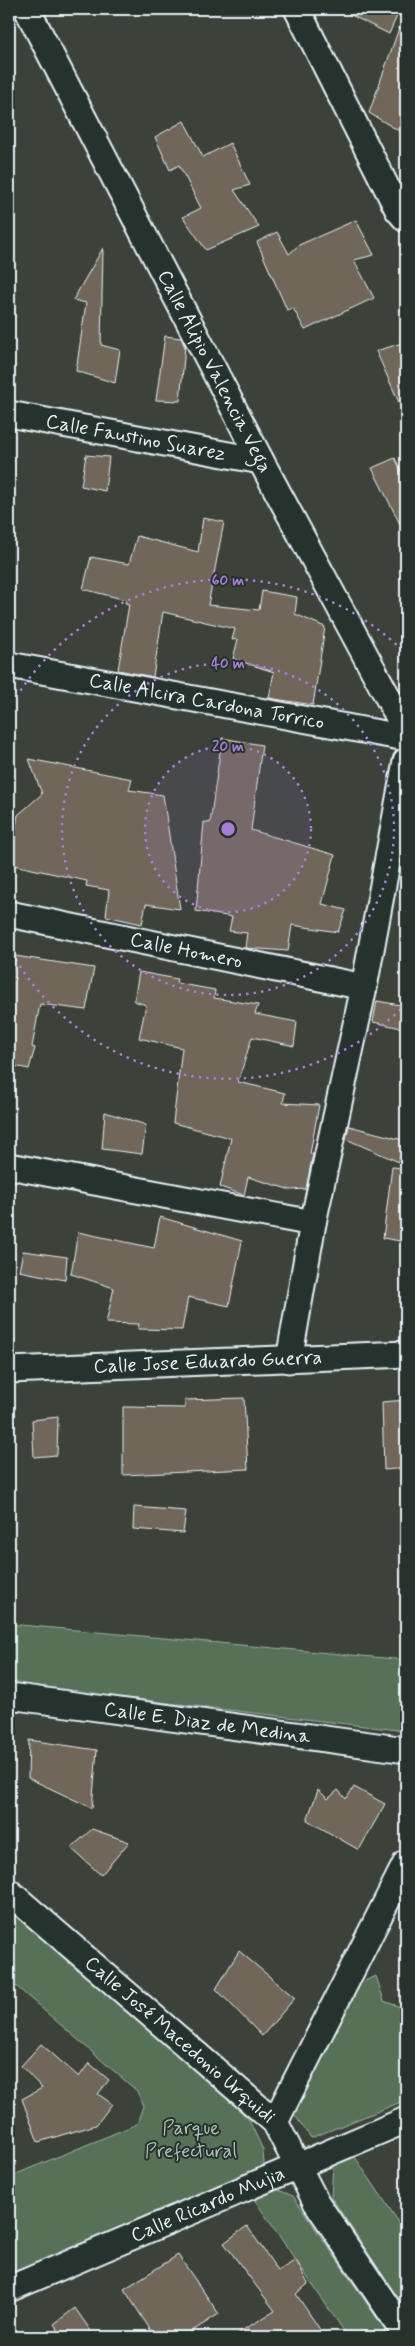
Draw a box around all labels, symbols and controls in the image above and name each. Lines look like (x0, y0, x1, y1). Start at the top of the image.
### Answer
street label: Calle Alipio Valencia Vega (151, 265, 278, 478)
street label: Calle Faustino Suarez (44, 408, 228, 468)
text: 60 m (212, 571, 244, 591)
text: 40 m (211, 654, 245, 674)
street label: Calle Alcira Cardona Torrico (87, 666, 327, 736)
text: 20 m (212, 737, 244, 757)
centre of rings (219, 820, 237, 838)
street label: Calle Homero (128, 926, 245, 975)
street label: Calle Jose Eduardo Guerra (93, 1344, 323, 1380)
street label: Calle E. Diaz de Medina (102, 1696, 313, 1751)
street label: Calle José Macedonio Urquidi (79, 1950, 281, 2130)
park label: Parque Prefectural (145, 2115, 237, 2165)
street label: Calle Ricardo Mujia (127, 2160, 289, 2249)

